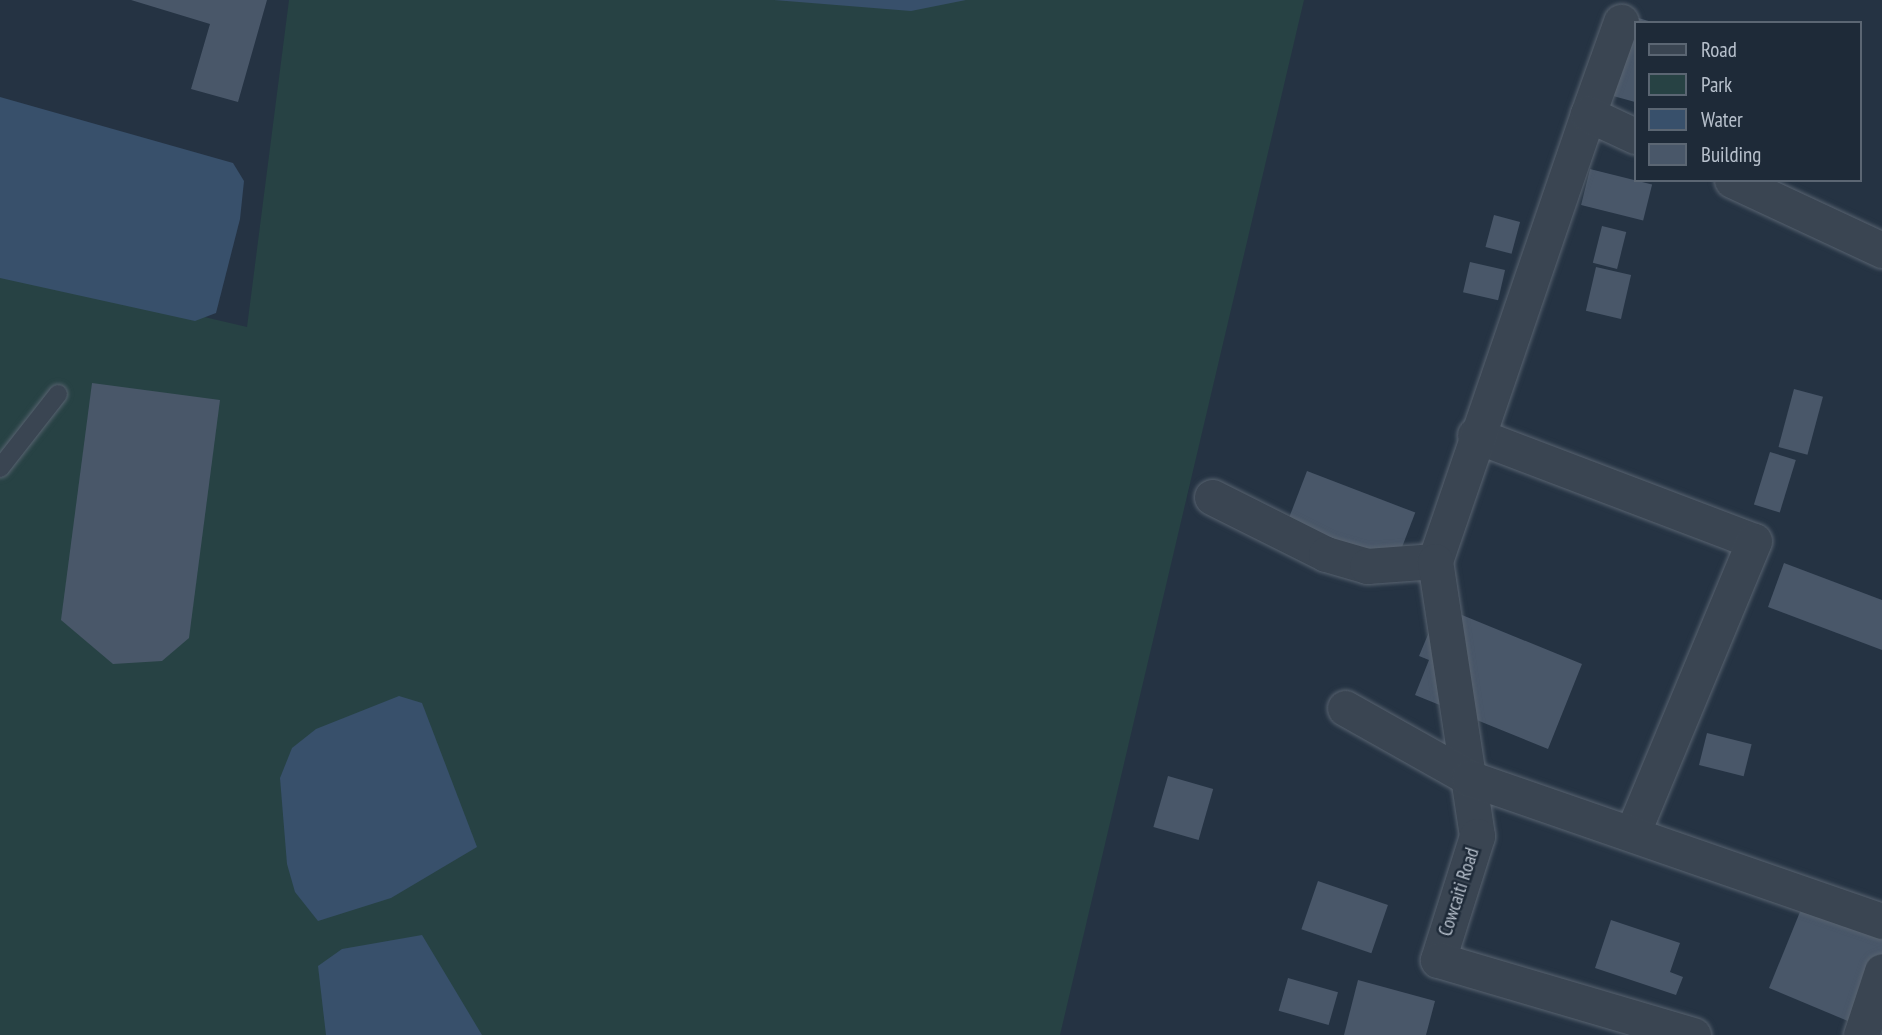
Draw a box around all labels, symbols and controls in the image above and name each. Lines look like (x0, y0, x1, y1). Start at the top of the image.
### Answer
legend (1633, 21, 1861, 182)
text: Road (1701, 36, 1737, 63)
text: Park (1701, 71, 1732, 98)
text: Water (1701, 106, 1743, 133)
text: Building (1701, 141, 1761, 168)
street label: Cowcaiti Road (1434, 845, 1484, 939)

